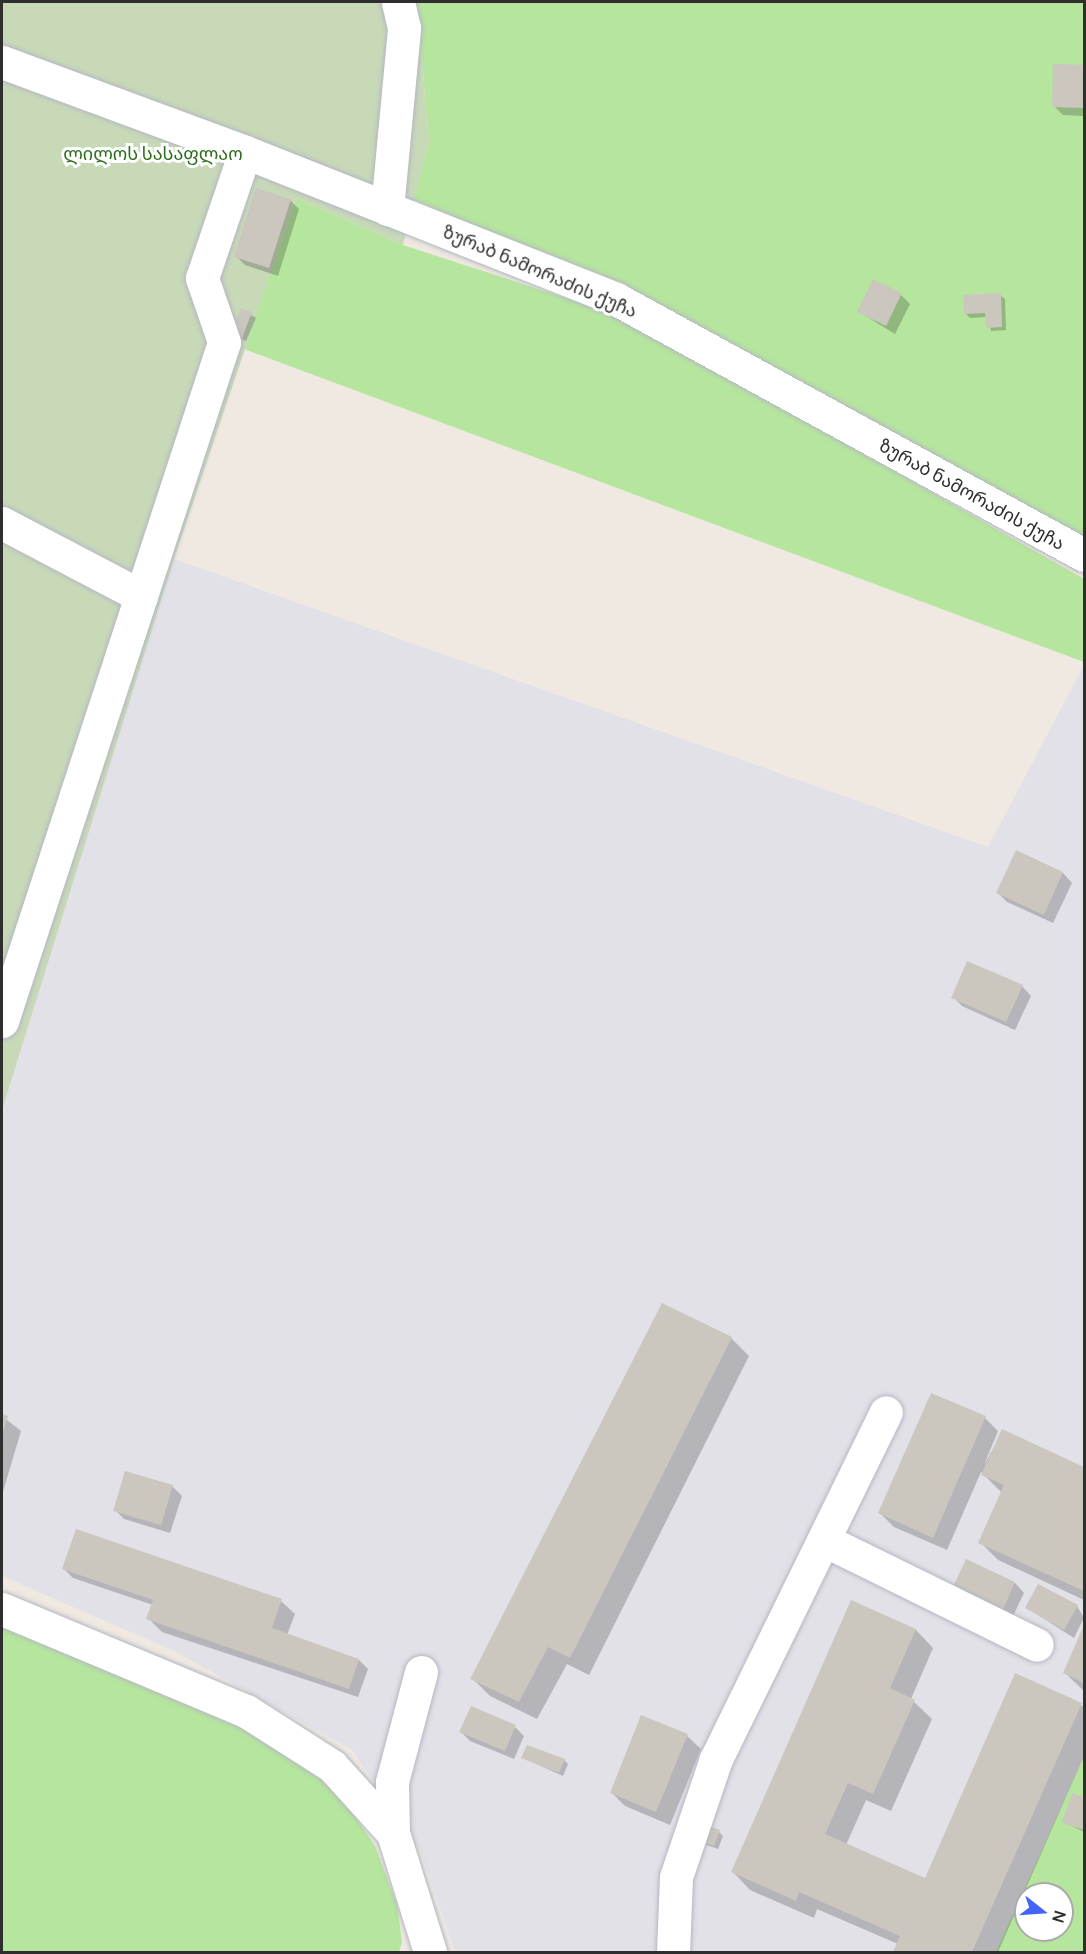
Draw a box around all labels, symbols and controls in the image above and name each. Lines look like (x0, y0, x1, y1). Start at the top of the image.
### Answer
park label: ლილოს სასაფლაო (63, 142, 243, 164)
street label: ზურაბ ნამორაძის ქუჩა (440, 220, 640, 322)
street label: ზურაბ ნამორაძის ქუჩა (875, 434, 1069, 554)
north arrow (1014, 1882, 1074, 1942)
text: N (1047, 1908, 1072, 1925)

